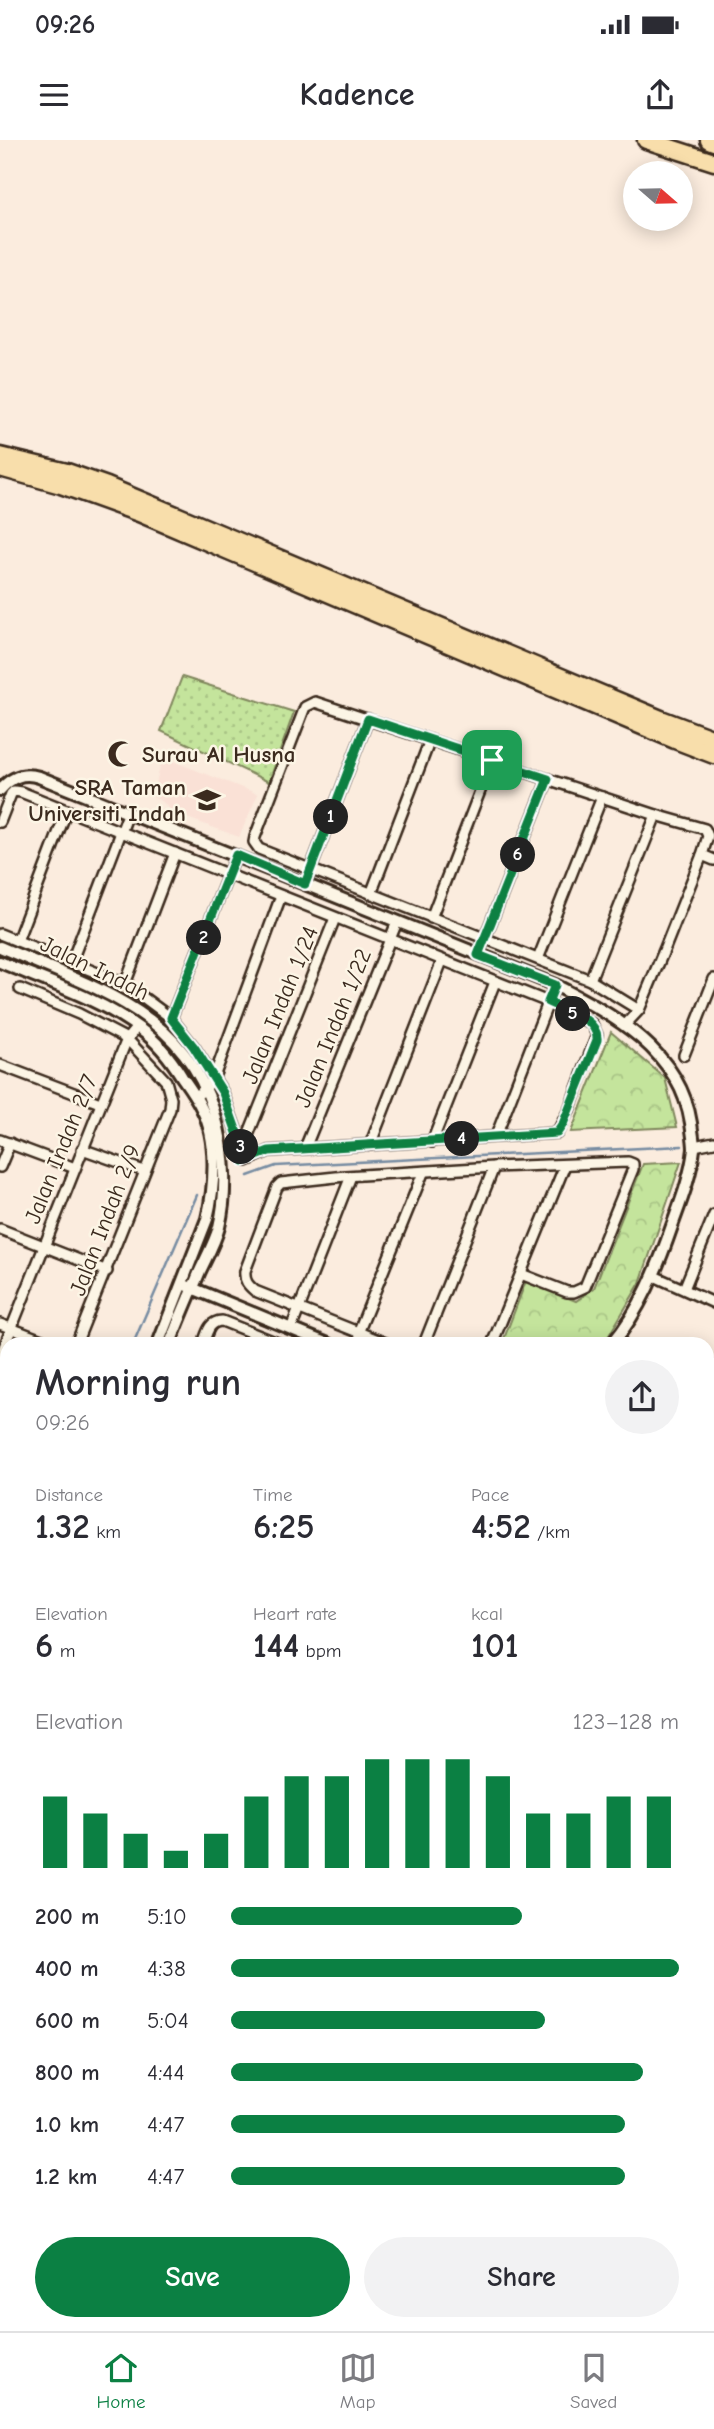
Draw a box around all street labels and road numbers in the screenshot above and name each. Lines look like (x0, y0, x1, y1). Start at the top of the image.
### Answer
street label: Jalan Indah 1/24 (236, 922, 324, 1088)
street label: Jalan Indah (36, 930, 154, 1006)
street label: Jalan Indah 1/22 (289, 945, 377, 1111)
street label: Jalan Indah 2/7 (19, 1070, 103, 1228)
street label: Jalan Indah 2/9 (64, 1141, 146, 1299)

